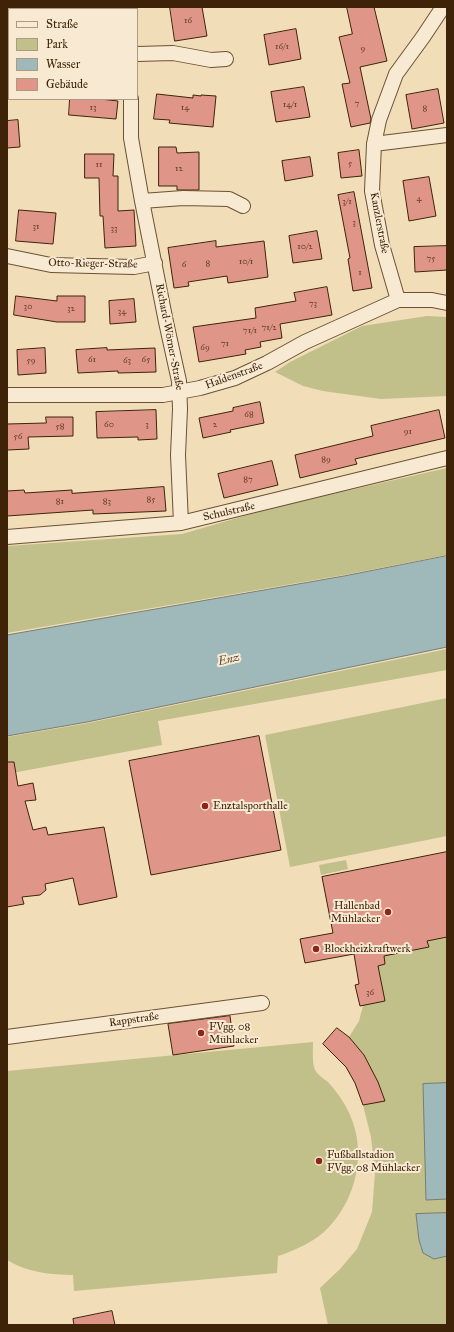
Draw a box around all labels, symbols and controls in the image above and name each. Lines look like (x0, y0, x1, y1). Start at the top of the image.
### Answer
legend (8, 8, 138, 100)
house number: 16 (184, 16, 192, 26)
text: Straße (46, 17, 78, 31)
text: Park (46, 37, 68, 51)
house number: 16/1 (275, 42, 289, 52)
house number: 9 (361, 44, 365, 54)
text: Wasser (46, 57, 80, 71)
text: Gebäude (46, 77, 88, 91)
house number: 7 (355, 99, 359, 109)
house number: 14/1 (283, 100, 297, 110)
house number: 13 (89, 103, 97, 113)
house number: 14 (181, 103, 189, 113)
house number: 8 (423, 104, 427, 114)
house number: 5 (348, 159, 352, 169)
house number: 11 (95, 160, 103, 170)
house number: 12 (175, 164, 183, 174)
street label: Kanzlerstraße (367, 191, 391, 255)
house number: 4 (416, 194, 422, 204)
house number: 3/1 (342, 197, 352, 207)
house number: 3 (352, 218, 356, 228)
house number: 31 (32, 222, 40, 232)
house number: 33 (110, 224, 118, 234)
house number: 10/2 (297, 242, 313, 252)
house number: 75 (427, 254, 435, 264)
street label: Otto-Rieger-Straße (48, 257, 138, 271)
house number: 10/1 (239, 257, 253, 267)
house number: 8 (206, 259, 210, 269)
house number: 6 (182, 260, 186, 270)
house number: 1 (358, 268, 362, 278)
street label: Richard-Wörner-Straße (152, 282, 186, 392)
house number: 73 (309, 299, 317, 309)
house number: 30 (24, 302, 32, 312)
house number: 32 (67, 304, 75, 314)
house number: 34 (118, 307, 126, 317)
house number: 71/2 (261, 323, 277, 333)
house number: 71/1 (243, 326, 257, 336)
house number: 71 (221, 339, 229, 349)
house number: 69 (200, 343, 210, 353)
house number: 61 (88, 355, 96, 365)
house number: 65 (142, 355, 150, 365)
house number: 59 (26, 356, 36, 366)
house number: 63 (123, 356, 131, 366)
street label: Haldenstraße (203, 360, 265, 392)
house number: 68 (244, 410, 254, 420)
house number: 60 (104, 420, 114, 430)
house number: 3 (145, 420, 149, 430)
house number: 2 (213, 420, 217, 430)
house number: 58 (56, 422, 64, 432)
house number: 91 (404, 427, 412, 437)
house number: 56 (14, 432, 22, 442)
house number: 89 (321, 455, 331, 465)
house number: 87 (243, 475, 253, 485)
house number: 85 (147, 495, 155, 505)
house number: 81 (56, 497, 64, 507)
house number: 83 (103, 497, 111, 507)
street label: Schulstraße (202, 500, 256, 524)
water label: Enz (217, 651, 241, 669)
place label: Enztalsporthalle (213, 799, 288, 813)
marker: Enztalsporthalle (200, 801, 210, 811)
place label: Hallenbad Mühlacker (331, 899, 380, 925)
marker: Hallenbad Mühlacker (383, 907, 393, 917)
place label: Blockheizkraftwerk (324, 942, 411, 956)
marker: Blockheizkraftwerk (311, 944, 321, 954)
house number: 36 (366, 988, 374, 998)
street label: Rappstraße (108, 1010, 160, 1030)
place label: FVgg. 08 Mühlacker (209, 1020, 258, 1046)
marker: FVgg. 08 Mühlacker (196, 1028, 206, 1038)
place label: Fußballstadion FVgg. 08 Mühlacker (327, 1148, 420, 1174)
marker: Fußballstadion FVgg. 08 Mühlacker (314, 1156, 324, 1166)

